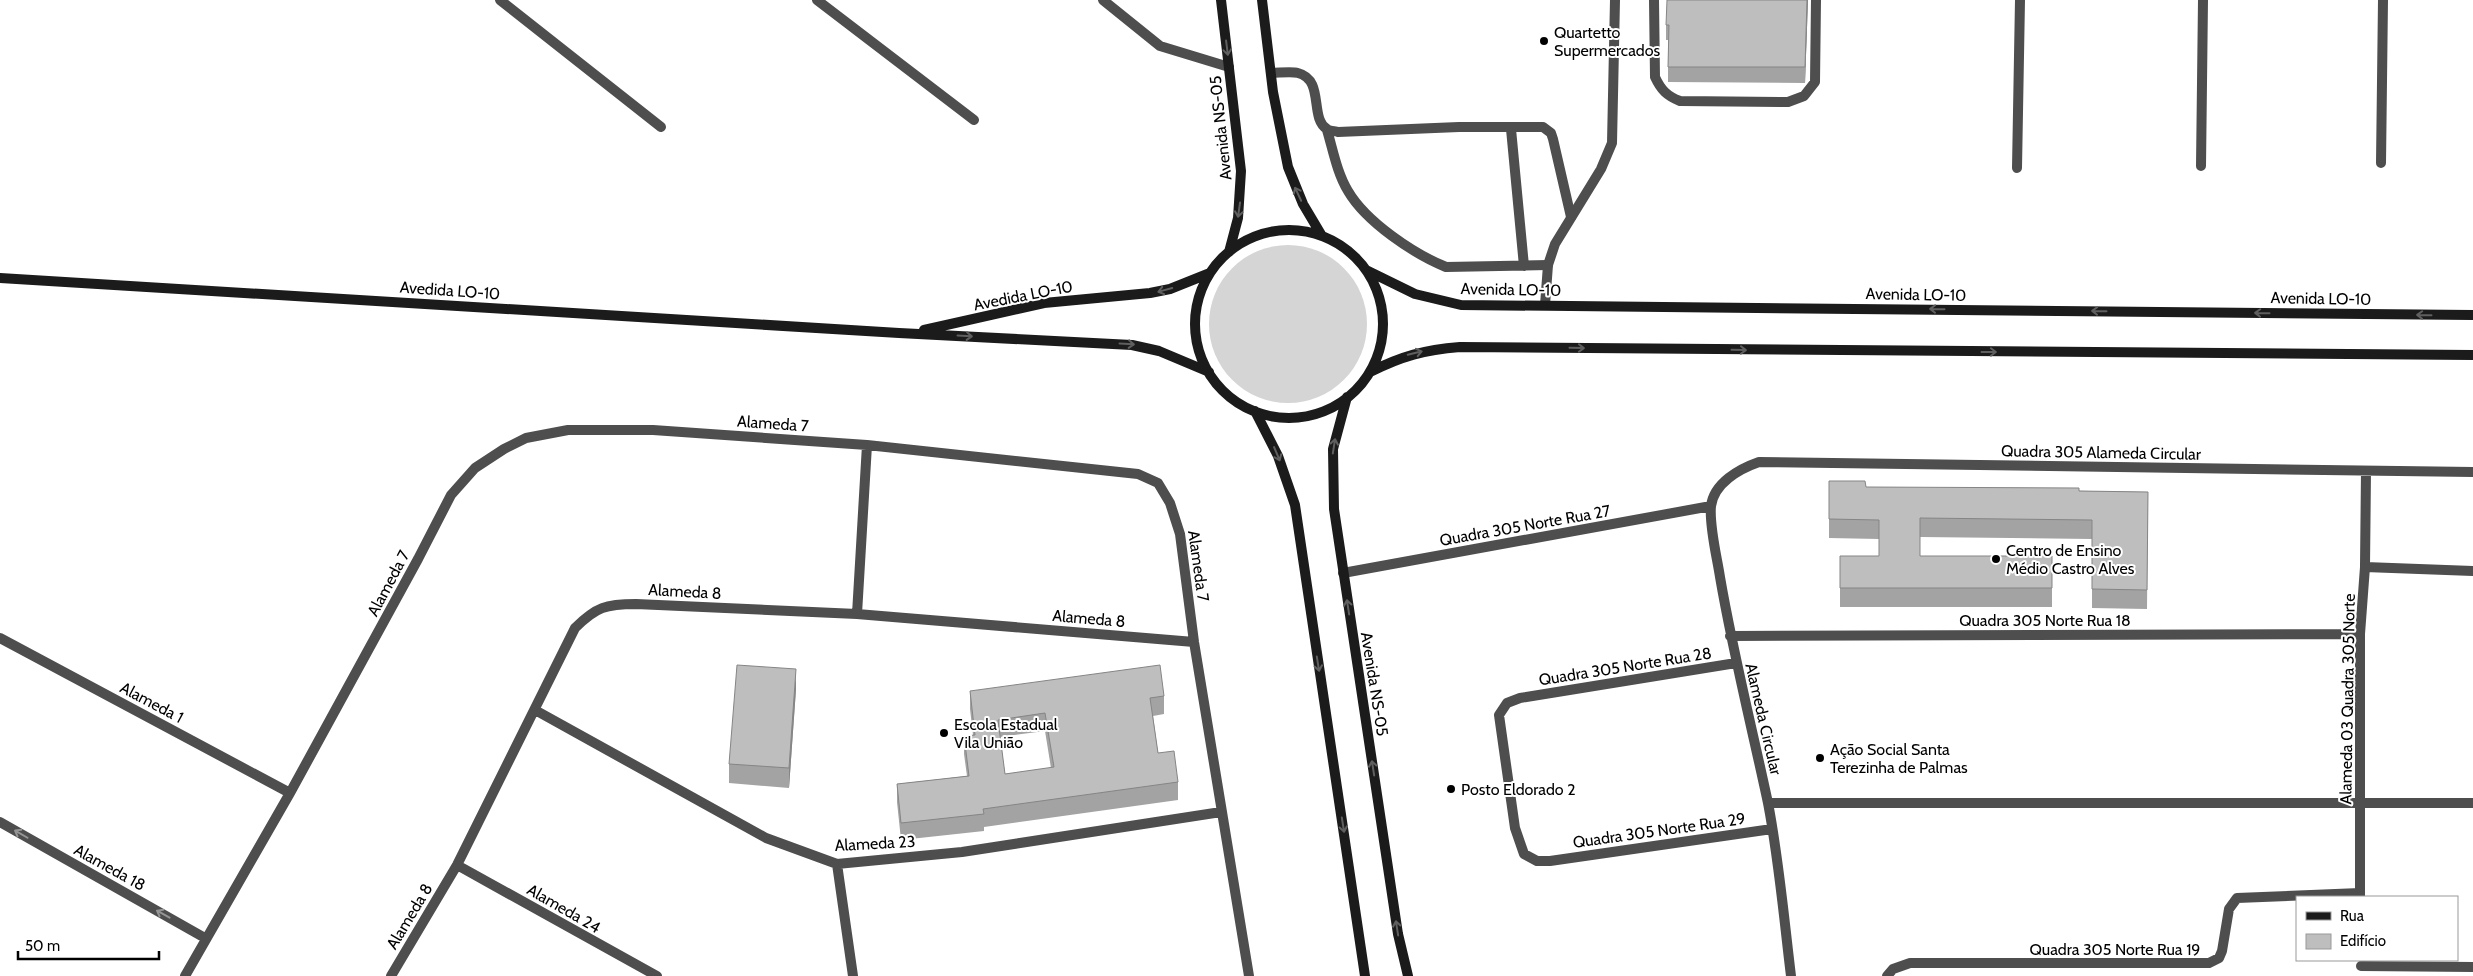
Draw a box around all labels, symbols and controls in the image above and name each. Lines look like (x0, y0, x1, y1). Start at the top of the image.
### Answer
place label: Quartetto Supermercados (1554, 23, 1660, 60)
marker: Quartetto Supermercados (1538, 35, 1550, 47)
one-way arrow (1222, 40, 1232, 56)
street label: Avenida NS-05 (1206, 75, 1235, 181)
one-way arrow (1292, 187, 1302, 202)
one-way arrow (1234, 202, 1244, 218)
street label: Avedida LO-10 (972, 277, 1074, 314)
street label: Avedida LO-10 (399, 278, 501, 303)
street label: Avenida LO-10 (1461, 279, 1561, 300)
street label: Avenida LO-10 (1866, 284, 1966, 305)
one-way arrow (1157, 285, 1173, 295)
street label: Avenida LO-10 (2271, 288, 2371, 309)
one-way arrow (1929, 304, 1946, 314)
one-way arrow (2092, 306, 2108, 316)
one-way arrow (2254, 308, 2270, 318)
one-way arrow (2417, 310, 2433, 320)
one-way arrow (957, 332, 973, 341)
one-way arrow (1119, 340, 1135, 349)
one-way arrow (1568, 343, 1584, 353)
one-way arrow (1730, 345, 1747, 355)
one-way arrow (1980, 347, 1997, 357)
one-way arrow (1406, 348, 1422, 357)
street label: Alameda 7 (737, 412, 809, 435)
one-way arrow (1330, 438, 1340, 454)
street label: Quadra 305 Alameda Circular (2001, 441, 2202, 464)
one-way arrow (1272, 446, 1282, 461)
street label: Quadra 305 Norte Rua 27 (1438, 501, 1612, 550)
street label: Alameda 7 (1184, 529, 1213, 603)
place label: Centro de Ensino Médio Castro Alves (2006, 541, 2135, 578)
street label: Alameda 7 (363, 547, 414, 619)
marker: Centro de Ensino Médio Castro Alves (1990, 553, 2002, 565)
street label: Alameda 8 (648, 580, 722, 603)
street label: Alameda 03 Quadra 305 Norte (2336, 593, 2359, 805)
one-way arrow (1343, 599, 1353, 615)
street label: Alameda 8 (1052, 606, 1126, 631)
street label: Quadra 305 Norte Rua 18 (1959, 611, 2131, 630)
street label: Avenida NS-05 (1357, 631, 1392, 737)
street label: Quadra 305 Norte Rua 28 (1537, 643, 1713, 690)
one-way arrow (1314, 656, 1324, 672)
street label: Alameda Circular (1741, 661, 1786, 778)
street label: Alameda 1 (117, 678, 187, 727)
place label: Escola Estadual Vila União (954, 715, 1058, 752)
marker: Escola Estadual Vila União (938, 727, 950, 739)
place label: Ação Social Santa Terezinha de Palmas (1830, 740, 1968, 777)
marker: Ação Social Santa Terezinha de Palmas (1814, 752, 1826, 764)
one-way arrow (1368, 760, 1378, 776)
place label: Posto Eldorado 2 (1461, 780, 1576, 799)
marker: Posto Eldorado 2 (1445, 783, 1457, 795)
street label: Quadra 305 Norte Rua 29 (1572, 809, 1747, 852)
one-way arrow (1338, 816, 1348, 832)
one-way arrow (14, 829, 29, 839)
street label: Alameda 23 (834, 832, 916, 855)
street label: Alameda 18 (71, 840, 149, 895)
street label: Alameda 8 (382, 880, 436, 953)
street label: Alameda 24 (524, 880, 604, 937)
legend (2296, 896, 2458, 961)
text: Rua (2340, 907, 2365, 925)
one-way arrow (155, 909, 170, 919)
one-way arrow (1392, 921, 1402, 937)
scale bar (18, 928, 159, 960)
text: Edifício (2340, 932, 2386, 950)
text: 50 m (25, 937, 60, 955)
street label: Quadra 305 Norte Rua 19 (2030, 940, 2200, 959)

